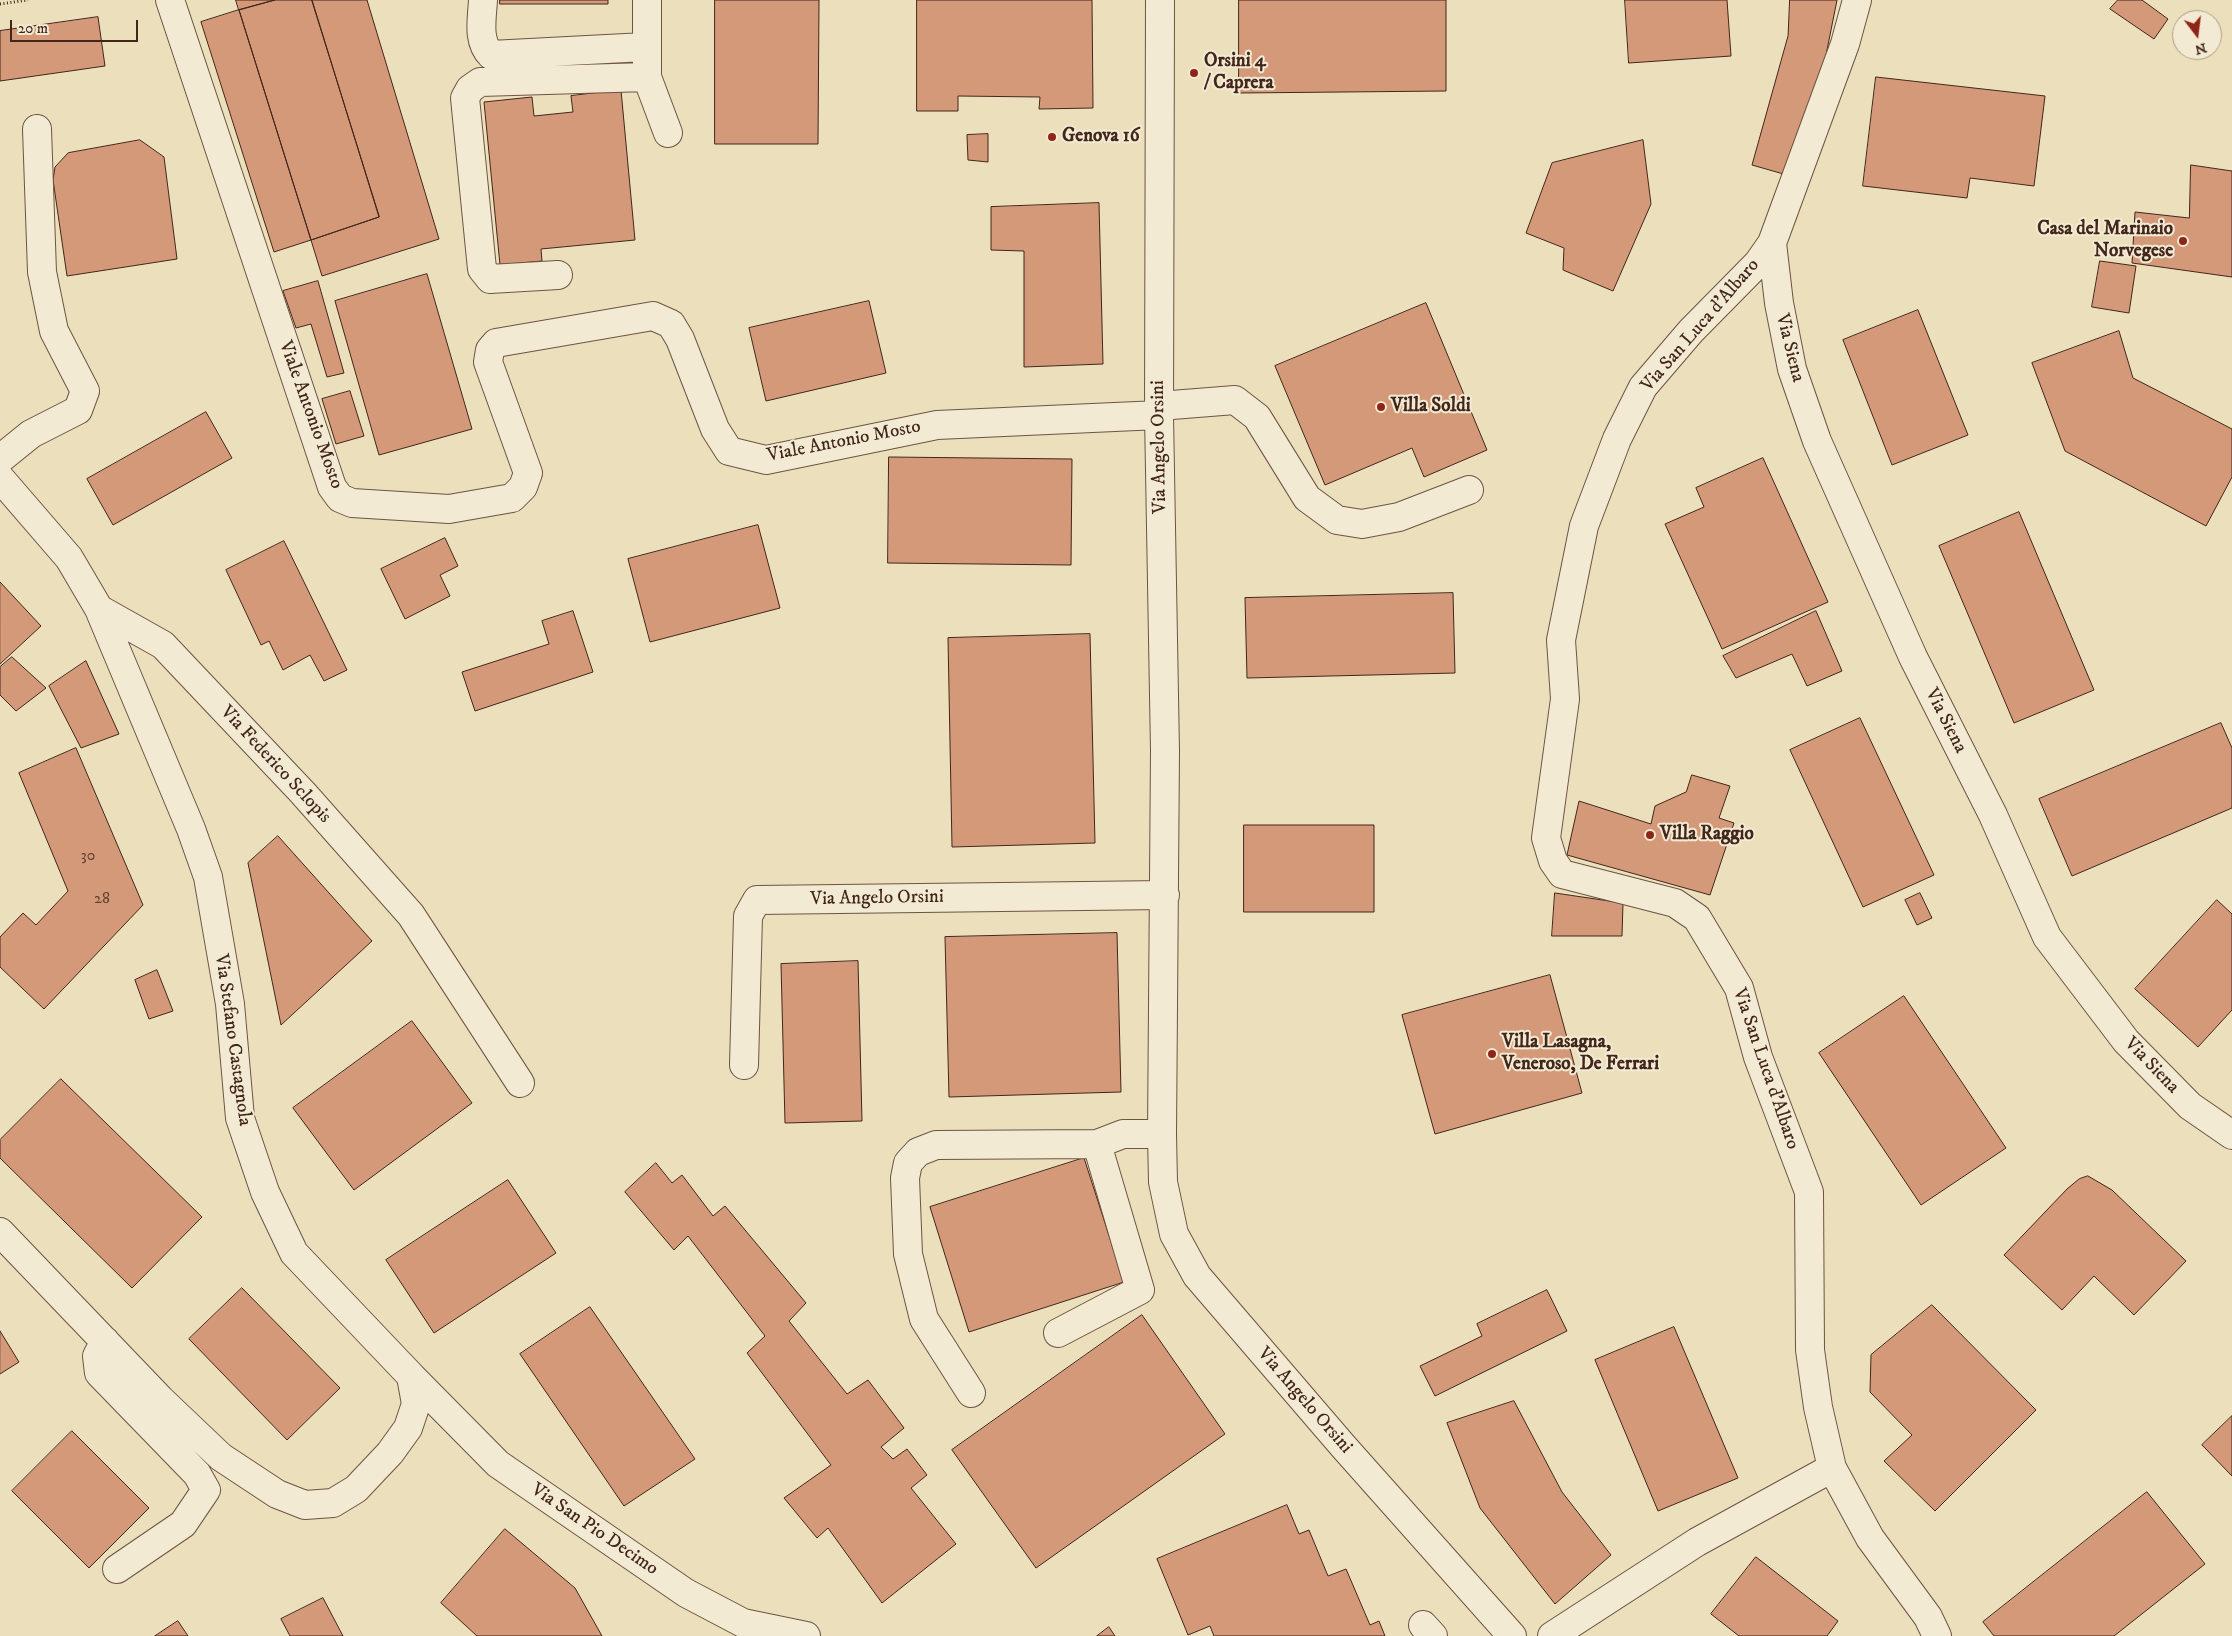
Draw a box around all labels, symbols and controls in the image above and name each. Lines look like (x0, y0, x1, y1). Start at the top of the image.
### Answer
scale bar (12, 10, 140, 42)
north arrow (2172, 10, 2222, 60)
text: 20 m (18, 19, 48, 38)
text: N (2193, 38, 2209, 59)
place label: Orsini 4 / Caprera (1204, 51, 1273, 95)
marker: Orsini 4 / Caprera (1188, 67, 1200, 79)
place label: Genova 16 (1062, 126, 1140, 148)
marker: Genova 16 (1046, 131, 1058, 143)
place label: Casa del Marinaio Norvegese (2037, 219, 2173, 263)
marker: Casa del Marinaio Norvegese (2177, 235, 2189, 247)
street label: Via San Luca d'Albaro (1637, 255, 1765, 397)
street label: Via Siena (1770, 311, 1808, 385)
street label: Viale Antonio Mosto (273, 338, 347, 492)
street label: Via Angelo Orsini (1147, 380, 1173, 514)
place label: Villa Soldi (1391, 396, 1471, 418)
marker: Villa Soldi (1375, 401, 1387, 413)
street label: Viale Antonio Mosto (765, 416, 923, 468)
street label: Via Siena (1919, 685, 1971, 757)
street label: Via Federico Sclopis (215, 701, 335, 829)
place label: Villa Raggio (1660, 824, 1754, 846)
marker: Villa Raggio (1644, 829, 1656, 841)
house number: 30 (81, 847, 95, 867)
street label: Via Angelo Orsini (810, 886, 944, 912)
house number: 28 (94, 890, 110, 910)
street label: Via Stefano Castagnola (209, 953, 255, 1127)
street label: Via San Luca d'Albaro (1727, 985, 1803, 1153)
place label: Villa Lasagna, Veneroso, De Ferrari (1502, 1032, 1659, 1076)
street label: Via Siena (2119, 1033, 2183, 1099)
marker: Villa Lasagna, Veneroso, De Ferrari (1486, 1048, 1498, 1060)
street label: Via Angelo Orsini (1252, 1343, 1356, 1459)
street label: Via San Pio Decimo (526, 1479, 662, 1581)

